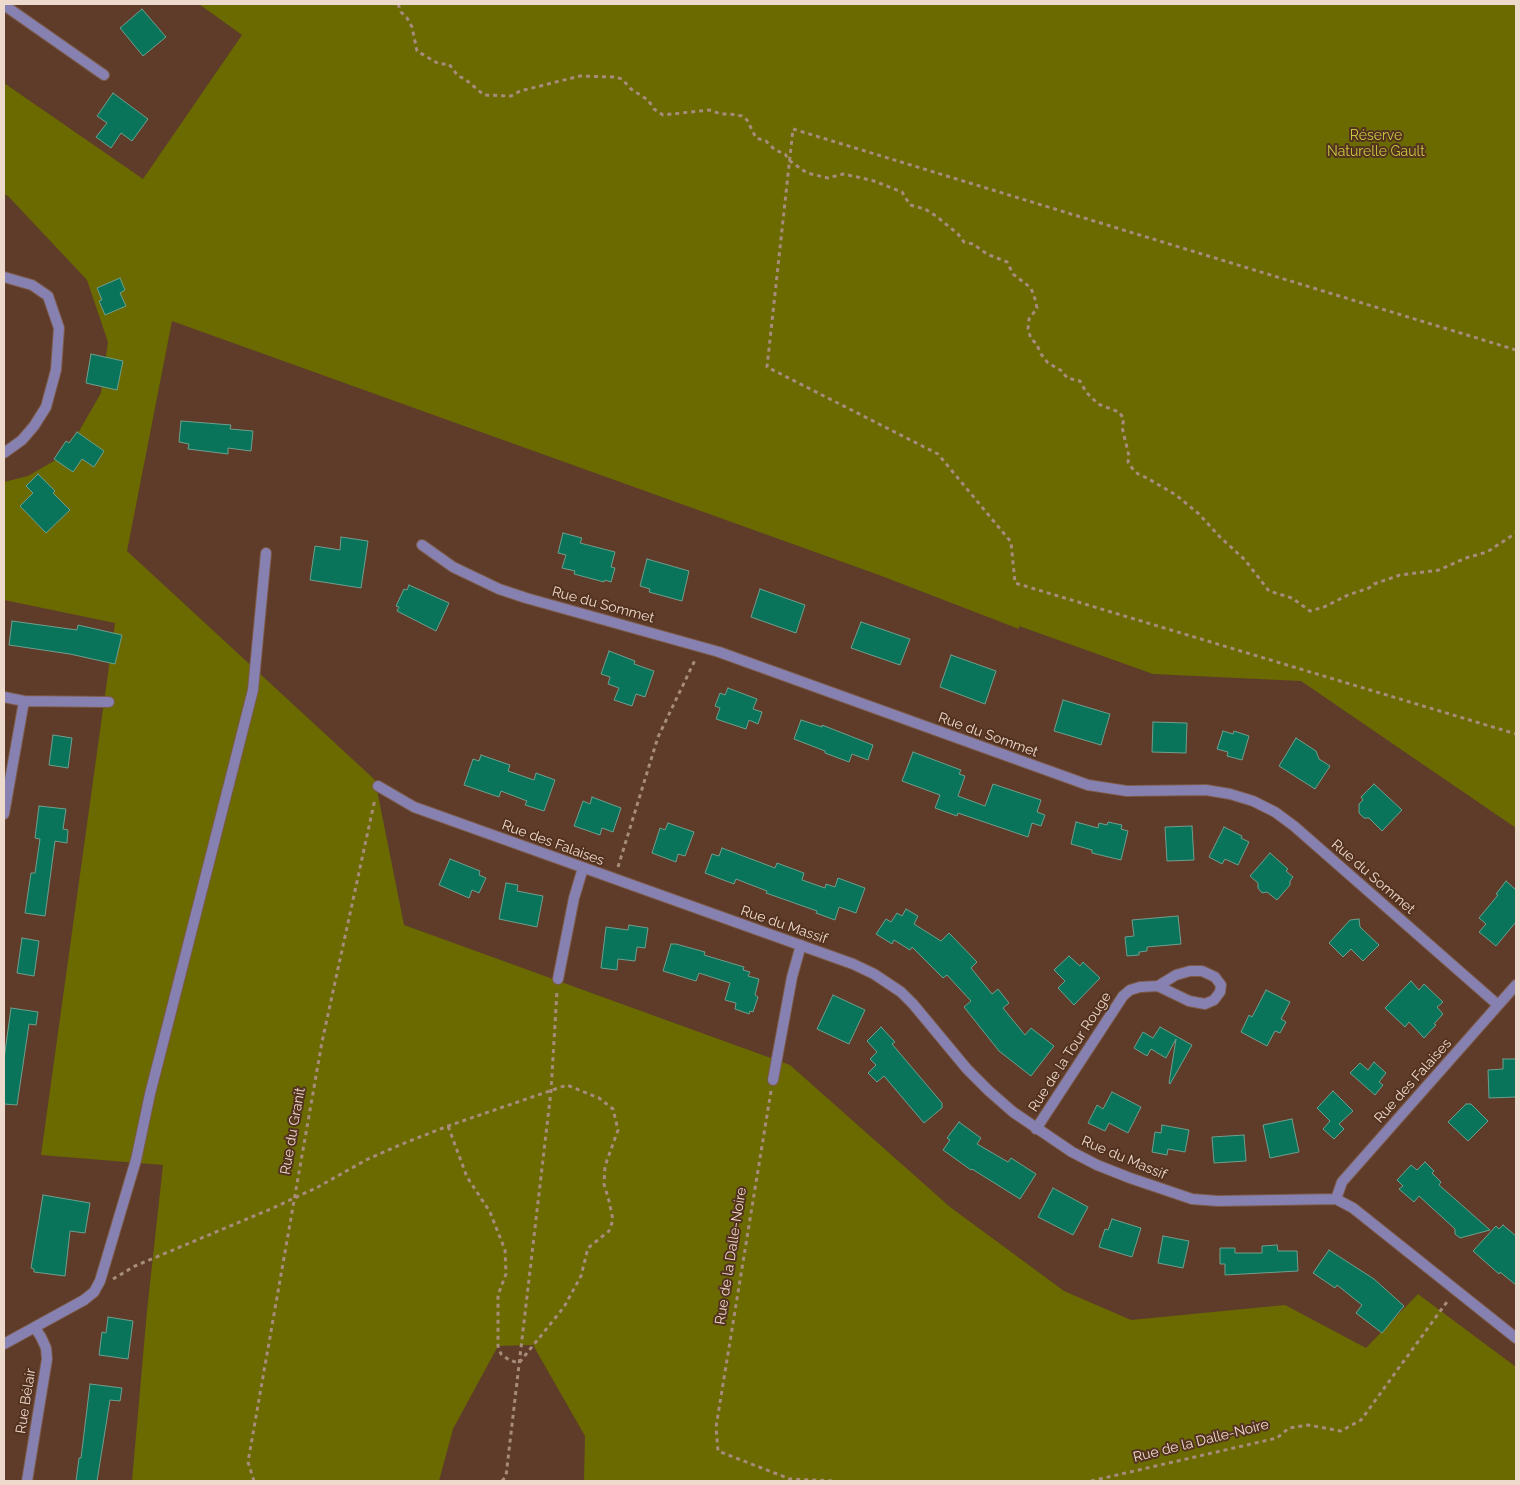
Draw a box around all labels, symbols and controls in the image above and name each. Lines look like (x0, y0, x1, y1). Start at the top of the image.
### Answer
park label: Réserve Naturelle Gault (1327, 128, 1425, 160)
street label: Rue du Sommet (550, 583, 656, 627)
street label: Rue du Sommet (936, 709, 1040, 761)
street label: Rue des Falaises (500, 817, 606, 869)
street label: Rue du Sommet (1328, 836, 1418, 918)
street label: Rue du Massif (738, 902, 830, 948)
street label: Rue de la Tour Rouge (1025, 989, 1115, 1115)
street label: Rue des Falaises (1371, 1035, 1455, 1127)
street label: Rue du Granit (277, 1086, 309, 1176)
street label: Rue du Massif (1079, 1133, 1169, 1183)
street label: Rue de la Dalle-Noire (712, 1186, 750, 1326)
street label: Rue Bélair (13, 1367, 39, 1435)
street label: Rue de la Dalle-Noire (1132, 1416, 1270, 1466)

